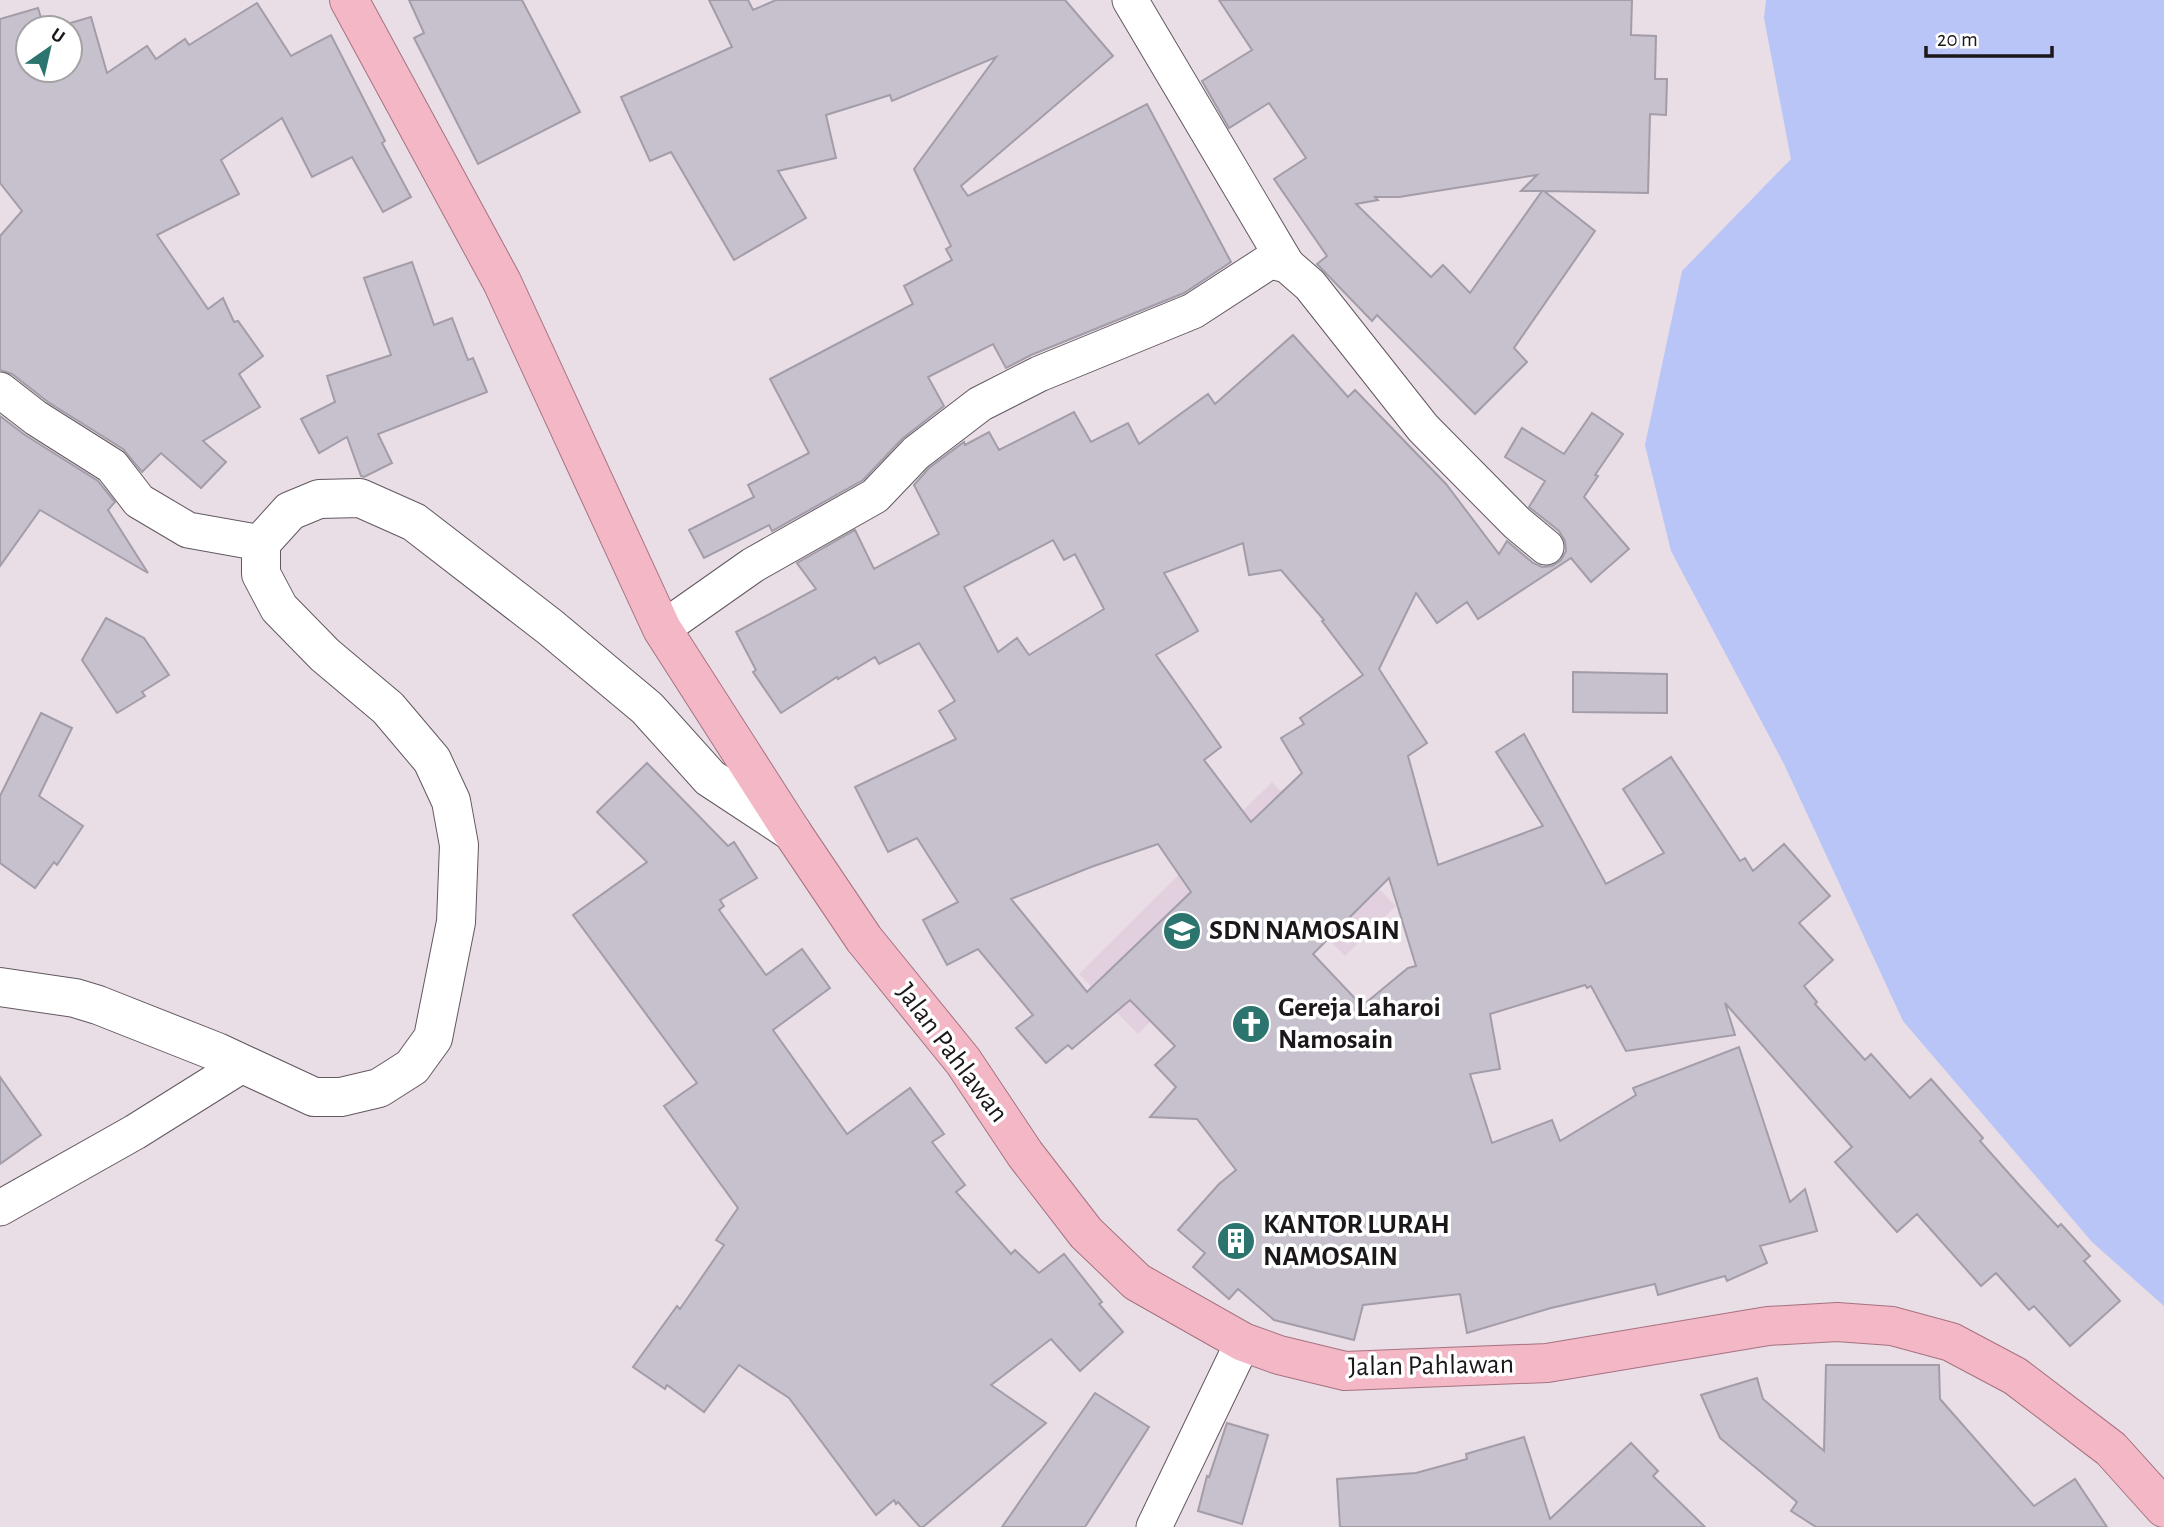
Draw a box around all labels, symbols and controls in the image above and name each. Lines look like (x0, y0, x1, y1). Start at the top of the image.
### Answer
north arrow (14, 14, 84, 84)
scale bar (1926, 14, 2052, 58)
text: U (47, 25, 68, 47)
text: 20 m (1937, 29, 1978, 50)
school or university icon: SDN NAMOSAIN (1161, 910, 1203, 952)
place label: SDN NAMOSAIN (1209, 917, 1400, 945)
street label: Jalan Pahlawan (891, 978, 1013, 1128)
place label: Gereja Laharoi Namosain (1278, 994, 1441, 1054)
church icon: Gereja Laharoi Namosain (1230, 1003, 1272, 1045)
place label: KANTOR LURAH NAMOSAIN (1263, 1211, 1450, 1271)
building icon: KANTOR LURAH NAMOSAIN (1215, 1220, 1257, 1262)
street label: Jalan Pahlawan (1348, 1351, 1514, 1381)

